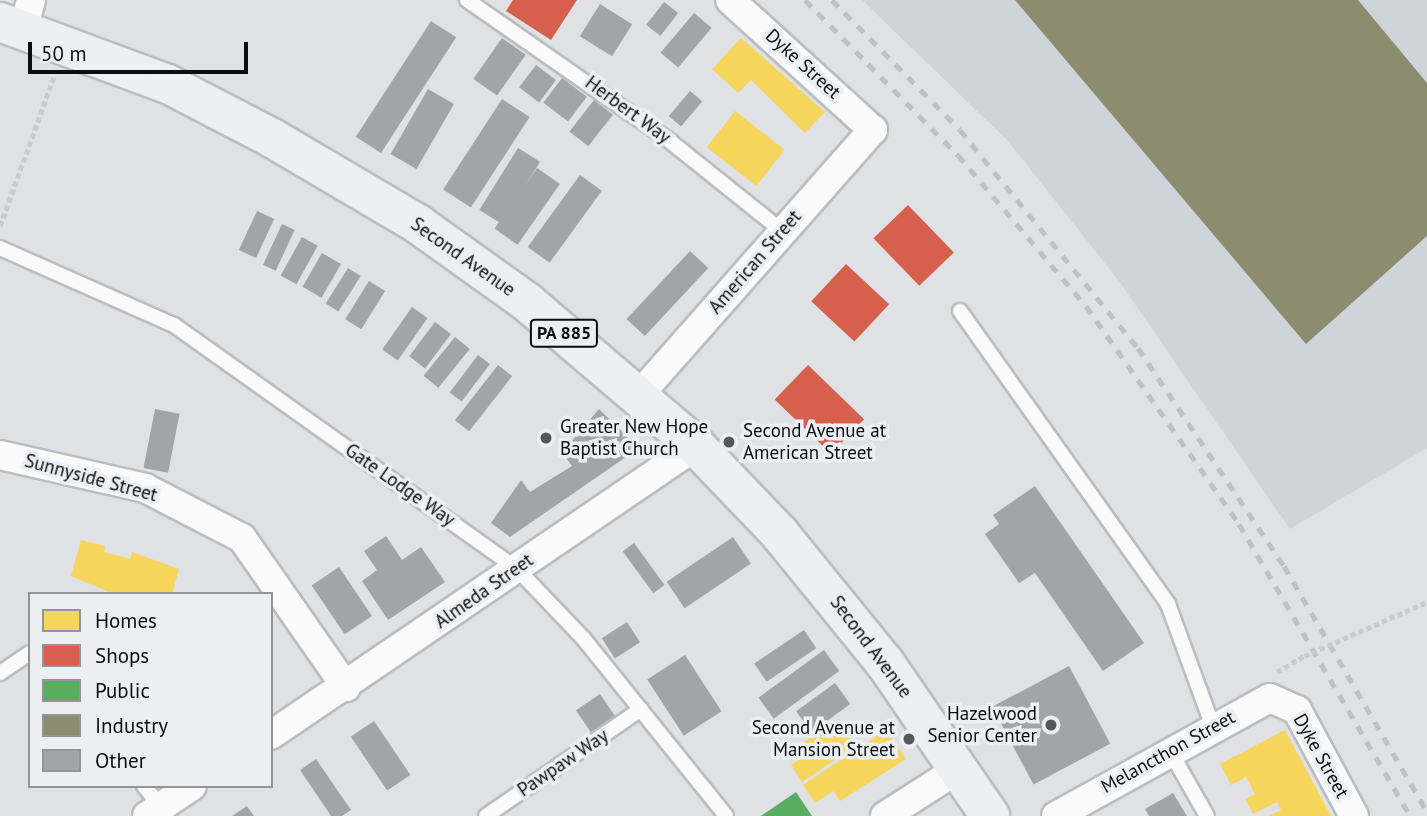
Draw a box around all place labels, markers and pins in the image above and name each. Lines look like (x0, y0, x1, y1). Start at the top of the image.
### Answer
place label: Greater New Hope Baptist Church (560, 416, 709, 460)
place label: Second Avenue at American Street (743, 420, 887, 464)
marker: Greater New Hope Baptist Church (538, 430, 554, 446)
marker: Second Avenue at American Street (721, 434, 737, 450)
place label: Hazelwood Senior Center (927, 703, 1037, 747)
place label: Second Avenue at Mansion Street (751, 717, 895, 761)
marker: Hazelwood Senior Center (1043, 717, 1059, 733)
marker: Second Avenue at Mansion Street (901, 731, 917, 747)

